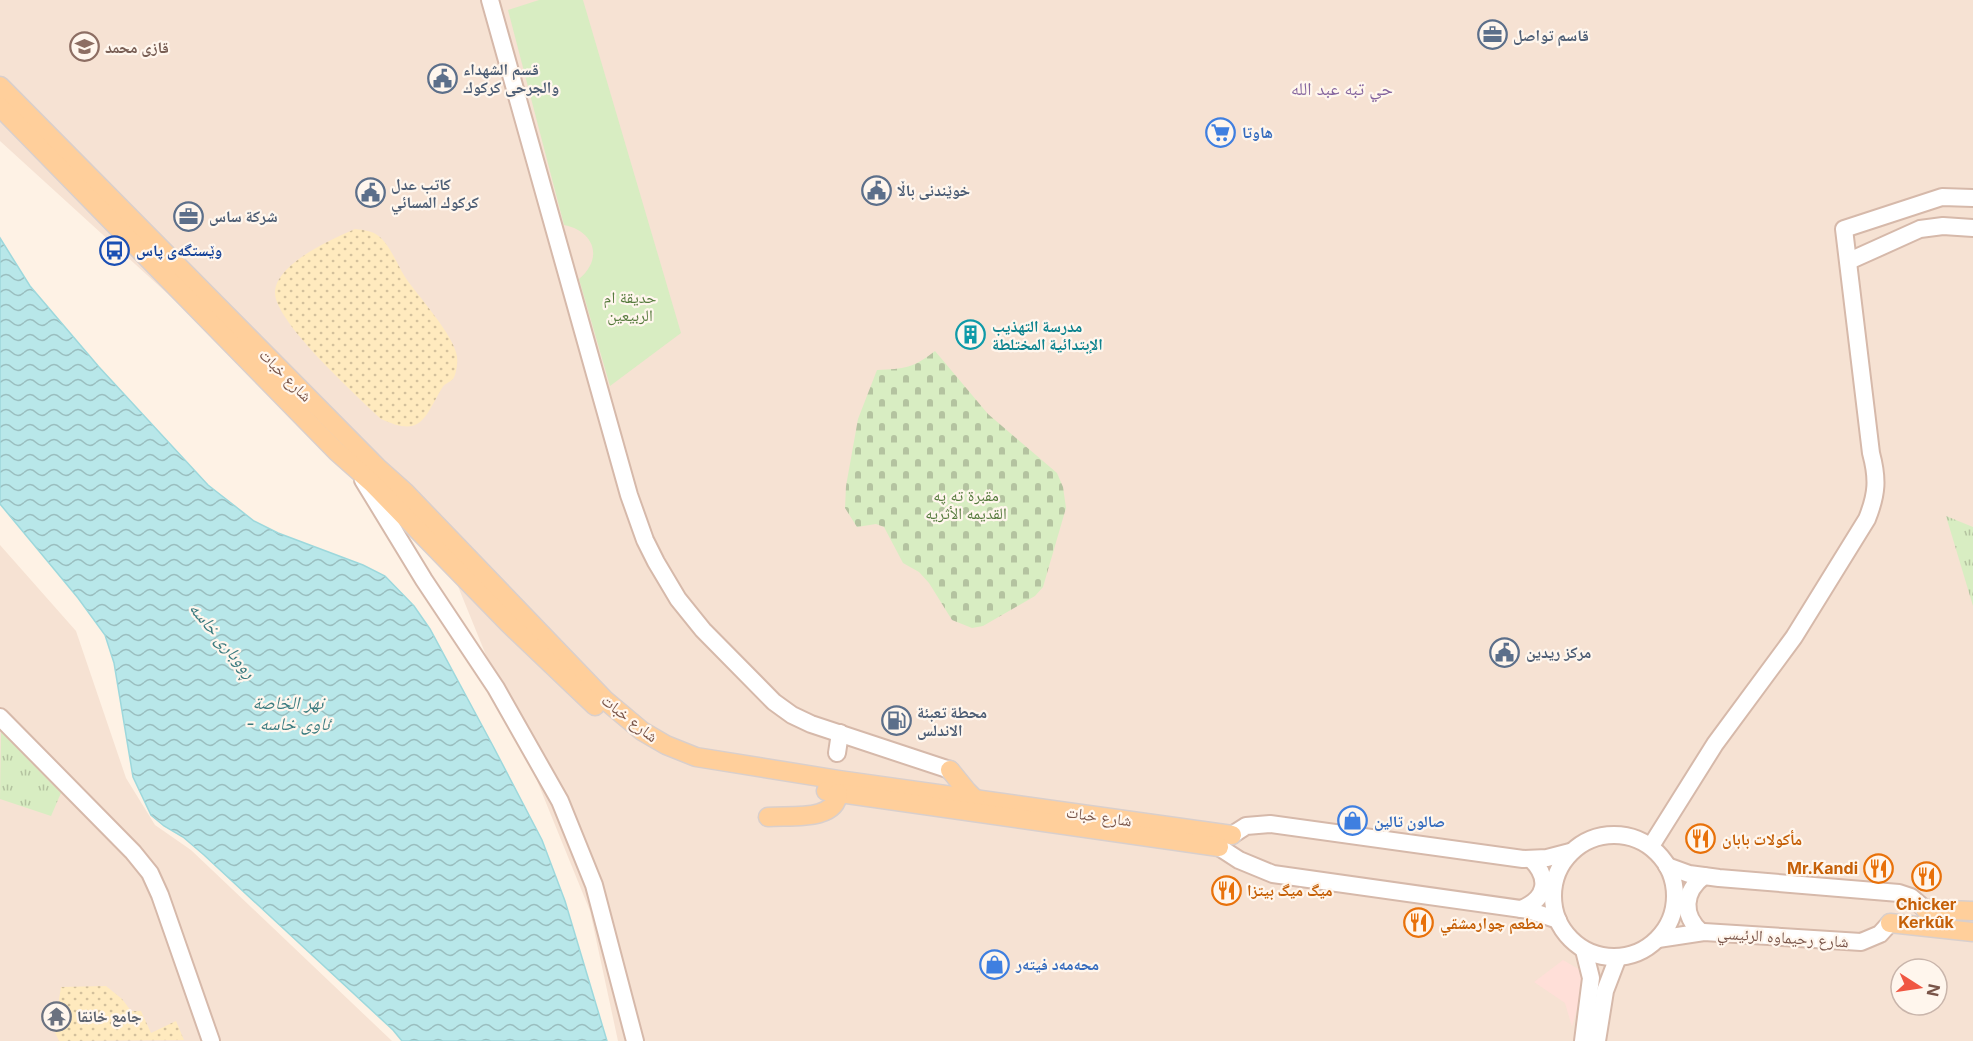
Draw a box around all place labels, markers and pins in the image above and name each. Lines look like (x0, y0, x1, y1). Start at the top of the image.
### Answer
office icon: قاسم تواصل (1476, 19, 1508, 51)
place label: قاسم تواصل (1513, 25, 1589, 47)
school or university icon: قازی محمد (68, 31, 100, 63)
place label: قازی محمد (105, 37, 169, 57)
place label: قسم الشهداء والجرحى كركوك (463, 59, 559, 97)
public building icon: قسم الشهداء والجرحى كركوك (426, 62, 458, 94)
supermarket icon: هاوتا (1205, 116, 1237, 148)
place label: هاوتا (1242, 122, 1273, 142)
place label: كاتب عدل كركوك المسائي (391, 174, 479, 215)
public building icon: خوێندنی باڵا (860, 174, 892, 206)
public building icon: كاتب عدل كركوك المسائي (354, 177, 386, 209)
place label: خوێندنی باڵا (897, 180, 970, 200)
office icon: شركة ساس (172, 200, 204, 232)
place label: شركة ساس (209, 206, 278, 226)
bus stop icon: وێستگەی پاس (99, 234, 131, 266)
place label: وێستگەی پاس (136, 240, 222, 260)
place label: مدرسة التهذيب الإبتدائية المختلطة (992, 316, 1103, 354)
building icon: مدرسة التهذيب الإبتدائية المختلطة (955, 319, 987, 351)
public building icon: مركز ريدين (1489, 636, 1521, 668)
place label: مركز ريدين (1526, 642, 1591, 662)
place label: محطة تعبئة الاندلس (917, 702, 987, 740)
fuel station icon: محطة تعبئة الاندلس (880, 705, 912, 737)
shop icon: صالون تالين (1337, 805, 1369, 837)
place label: صالون تالين (1374, 811, 1445, 831)
restaurant icon: مأكولات بابان (1685, 823, 1717, 855)
place label: مأكولات بابان (1722, 829, 1802, 849)
restaurant icon: Mr.Kandi (1863, 852, 1895, 884)
place label: Mr.Kandi (1787, 858, 1858, 878)
restaurant icon: Chicker Kerkûk (1910, 860, 1942, 892)
restaurant icon: ميگ ميگ بيتزا (1210, 874, 1242, 906)
place label: ميگ ميگ بيتزا (1247, 880, 1333, 900)
place label: Chicker Kerkûk (1896, 894, 1957, 932)
restaurant icon: مطعم چوارمشقي (1403, 907, 1435, 939)
place label: مطعم چوارمشقي (1440, 913, 1544, 936)
shop icon: محەمەد فیتەر (979, 948, 1011, 980)
place label: محەمەد فیتەر (1015, 954, 1099, 974)
temple icon: جامع خانقا (40, 1000, 72, 1032)
place label: جامع خانقا (77, 1006, 142, 1027)

